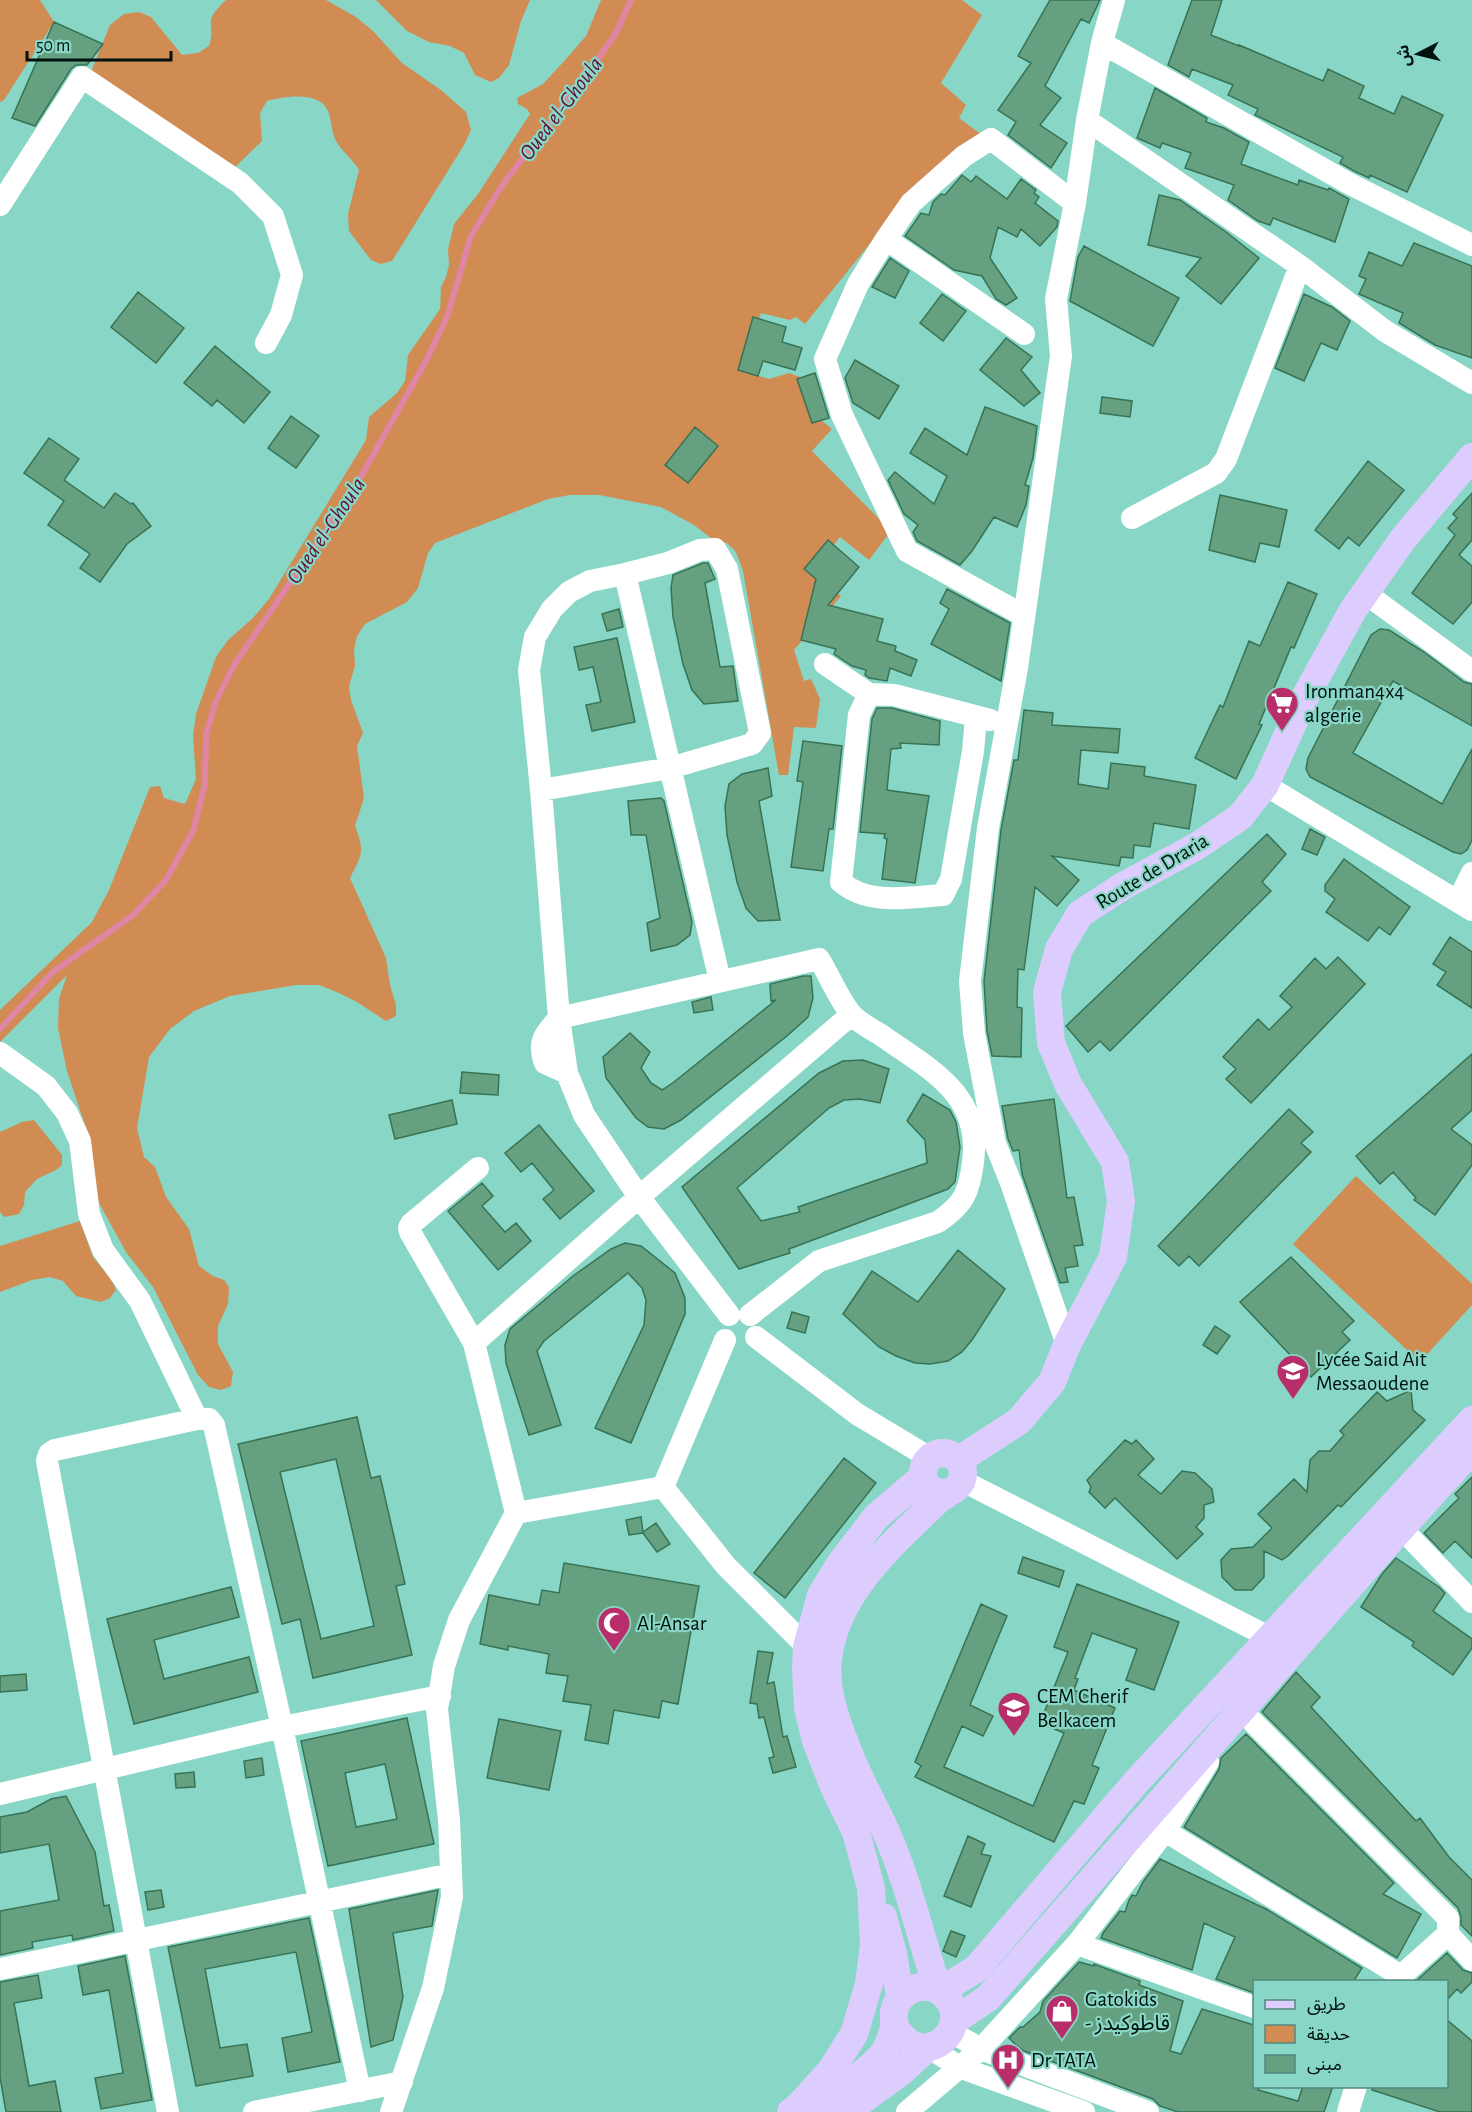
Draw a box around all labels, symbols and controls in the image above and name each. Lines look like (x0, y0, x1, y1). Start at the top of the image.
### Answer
scale bar (27, 24, 171, 62)
north arrow (1388, 24, 1448, 84)
text: 50 m (36, 37, 70, 55)
text: ش (1395, 44, 1414, 68)
water label: Oued el-Ghoula (515, 53, 607, 164)
water label: Oued el-Ghoula (282, 473, 369, 588)
place label: Ironman4x4 algerie (1305, 681, 1404, 726)
supermarket icon: Ironman4x4 algerie (1264, 685, 1300, 732)
street label: Route de Draria (1093, 830, 1212, 913)
place label: Lycée Said Ait Messaoudene (1316, 1349, 1429, 1394)
school or university icon: Lycée Said Ait Messaoudene (1275, 1353, 1311, 1400)
mosque icon: Al-Ansar (596, 1605, 632, 1652)
place label: Al-Ansar (637, 1613, 707, 1634)
place label: CEM Cherif Belkacem (1037, 1686, 1129, 1731)
school or university icon: CEM Cherif Belkacem (996, 1690, 1032, 1737)
legend (1253, 1980, 1448, 2088)
place label: Gatokids - قاطوكيدز (1085, 1989, 1170, 2035)
shop icon: Gatokids - قاطوكيدز (1044, 1993, 1080, 2040)
text: طريق (1307, 1996, 1346, 2015)
text: حديقة (1307, 2026, 1350, 2044)
hospital icon: Dr TATA (990, 2042, 1026, 2089)
place label: Dr TATA (1031, 2050, 1096, 2071)
text: مبنى (1307, 2056, 1342, 2075)

